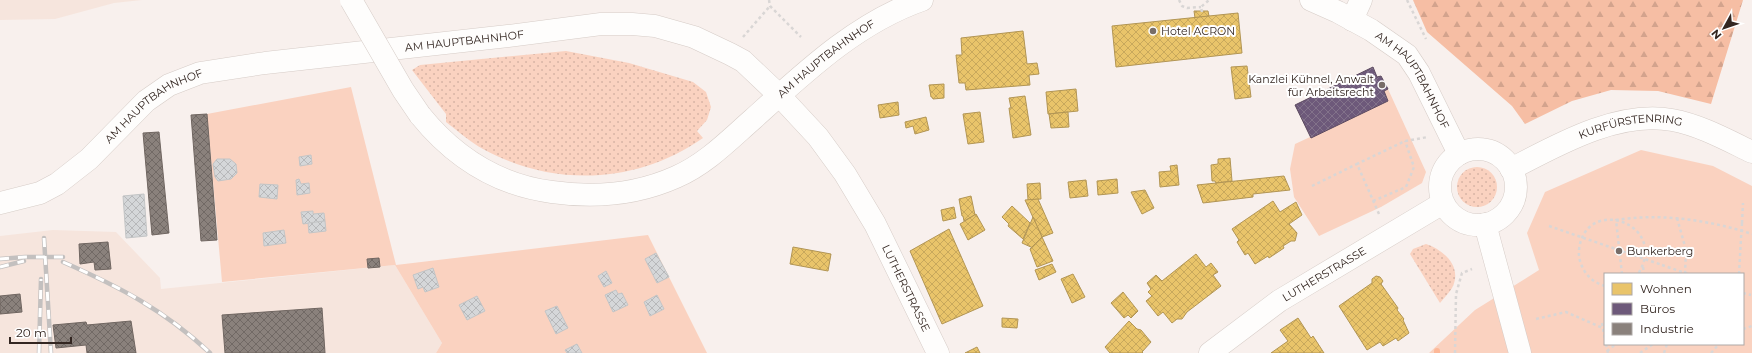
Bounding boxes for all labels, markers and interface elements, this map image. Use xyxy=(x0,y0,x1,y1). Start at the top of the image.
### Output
north arrow xyxy=(1704,8,1744,48)
street label: AM HAUPTBAHNHOF xyxy=(774,16,877,101)
place label: Hotel ACRON xyxy=(1161,24,1235,38)
marker: Hotel ACRON xyxy=(1148,26,1158,36)
street label: AM HAUPTBAHNHOF xyxy=(404,27,525,54)
text: N xyxy=(1708,27,1725,42)
street label: AM HAUPTBAHNHOF xyxy=(1373,28,1452,131)
street label: AM HAUPTBAHNHOF xyxy=(102,66,205,146)
place label: Kanzlei Kühnel, Anwalt für Arbeitsrecht xyxy=(1248,72,1375,99)
marker: Kanzlei Kühnel, Anwalt für Arbeitsrecht xyxy=(1377,80,1387,90)
street label: KURFÜRSTENRING xyxy=(1577,111,1684,142)
street label: LUTHERSTRASSE xyxy=(879,242,933,334)
street label: LUTHERSTRASSE xyxy=(1280,244,1369,304)
place label: Bunkerberg xyxy=(1627,244,1693,258)
marker: Bunkerberg xyxy=(1614,246,1624,256)
legend xyxy=(1604,273,1744,345)
text: Wohnen xyxy=(1640,281,1692,296)
text: Büros xyxy=(1640,301,1675,316)
scale bar xyxy=(10,319,71,345)
text: Industrie xyxy=(1640,321,1694,336)
text: 20 m xyxy=(16,325,47,340)

